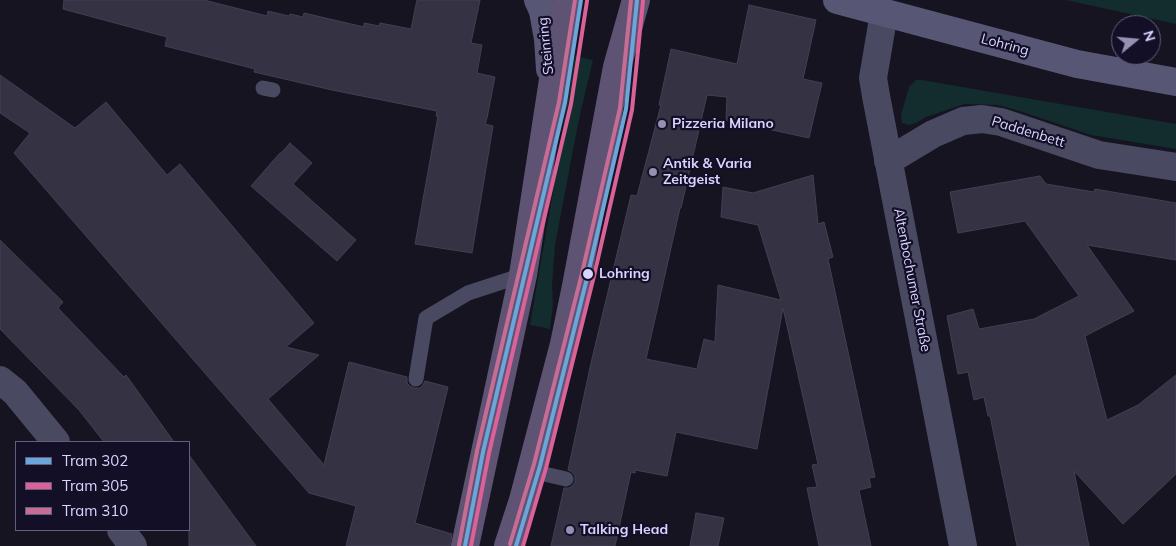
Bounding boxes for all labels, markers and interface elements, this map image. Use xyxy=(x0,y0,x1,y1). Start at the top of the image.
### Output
north arrow xyxy=(1111,15,1161,65)
street label: Steinring xyxy=(535,16,557,76)
text: N xyxy=(1139,28,1160,44)
street label: Lohring xyxy=(979,31,1031,59)
street label: Paddenbett xyxy=(989,113,1067,151)
place label: Pizzeria Milano xyxy=(672,116,774,132)
marker: Pizzeria Milano xyxy=(656,118,668,130)
place label: Antik & Varia Zeitgeist xyxy=(663,156,752,188)
marker: Antik & Varia Zeitgeist xyxy=(647,166,659,178)
street label: Altenbochumer Straße xyxy=(890,207,934,353)
place label: Lohring xyxy=(599,266,650,282)
marker: Lohring xyxy=(581,267,595,281)
legend xyxy=(15,441,190,531)
text: Tram 302 xyxy=(62,451,128,470)
text: Tram 305 xyxy=(62,476,128,495)
text: Tram 310 xyxy=(62,501,128,520)
place label: Talking Head xyxy=(580,522,668,538)
marker: Talking Head xyxy=(564,524,576,536)

